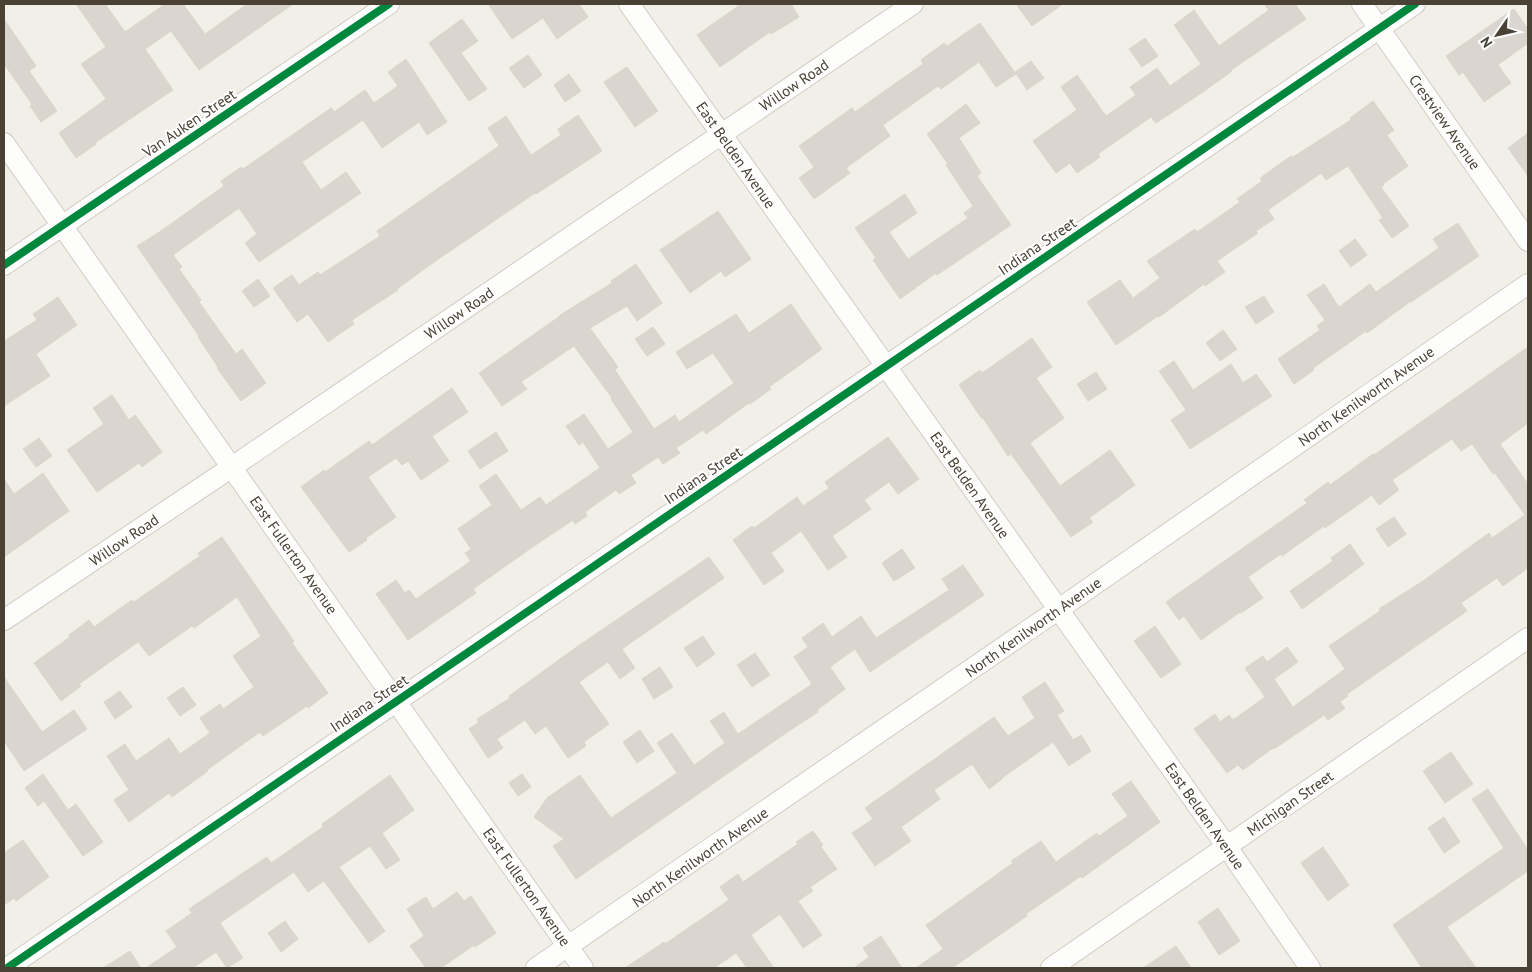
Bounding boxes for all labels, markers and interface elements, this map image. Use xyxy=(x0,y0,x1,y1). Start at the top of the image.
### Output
north arrow xyxy=(1472,10,1522,60)
text: N xyxy=(1476,33,1496,51)
street label: Willow Road xyxy=(756,55,832,115)
street label: Crestview Avenue xyxy=(1405,71,1485,173)
street label: Van Auken Street xyxy=(138,85,239,162)
street label: East Belden Avenue xyxy=(692,98,780,212)
street label: Indiana Street xyxy=(994,213,1080,279)
street label: Willow Road xyxy=(421,283,497,343)
street label: North Kenilworth Avenue xyxy=(1294,342,1438,450)
street label: East Belden Avenue xyxy=(926,428,1014,542)
street label: Indiana Street xyxy=(660,442,746,508)
street label: East Fullerton Avenue xyxy=(246,492,342,618)
street label: Willow Road xyxy=(86,510,162,570)
street label: North Kenilworth Avenue xyxy=(961,573,1105,681)
street label: Indiana Street xyxy=(326,670,412,736)
street label: East Belden Avenue xyxy=(1161,759,1249,873)
street label: Michigan Street xyxy=(1243,766,1337,840)
street label: North Kenilworth Avenue xyxy=(628,803,772,911)
street label: East Fullerton Avenue xyxy=(479,824,575,950)

